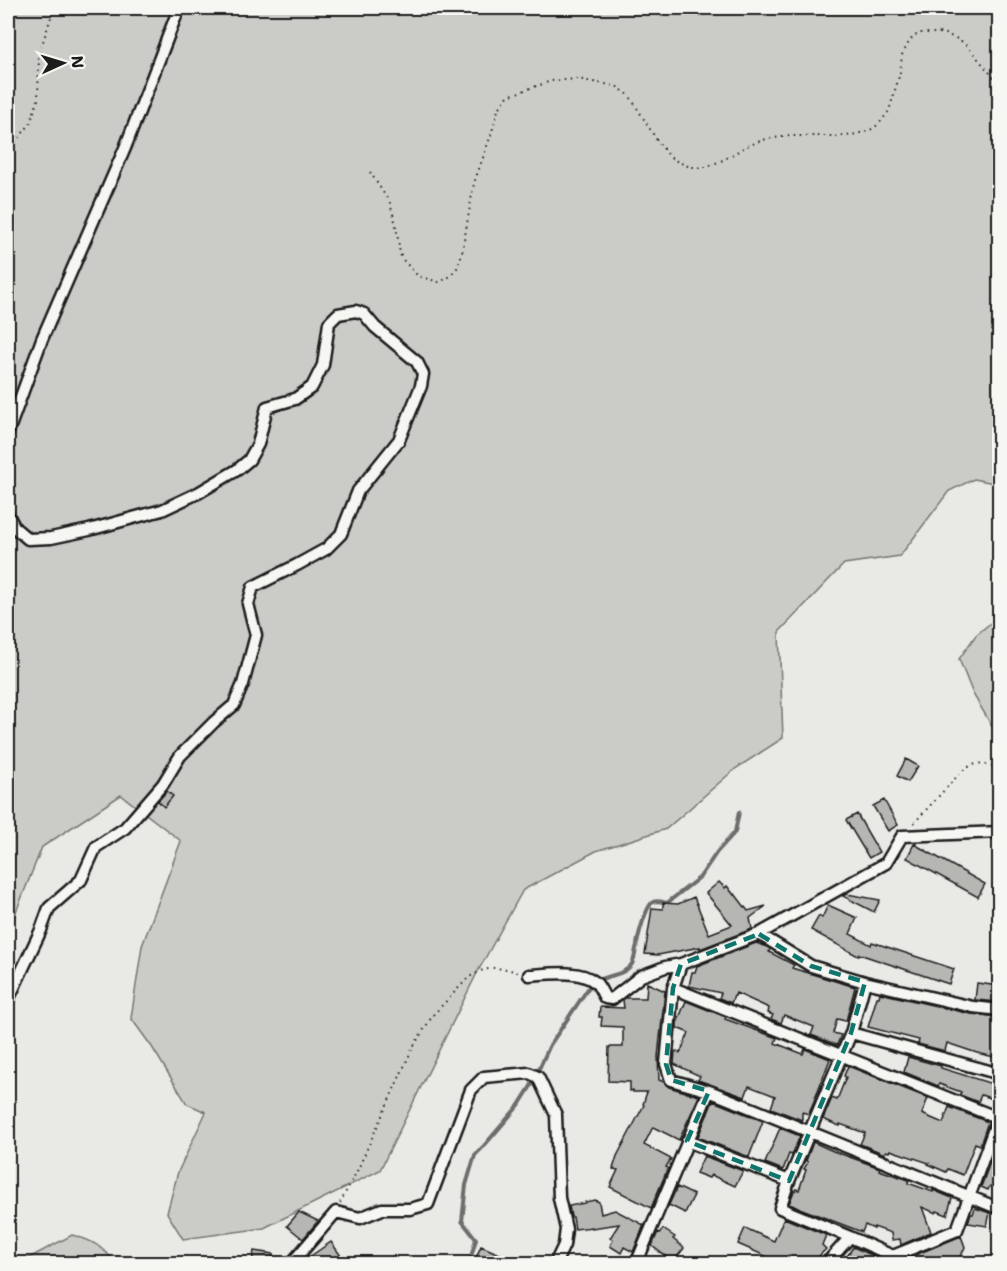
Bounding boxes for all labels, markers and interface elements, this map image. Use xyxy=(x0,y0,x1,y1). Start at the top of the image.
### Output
north arrow xyxy=(33,33,93,93)
text: N xyxy=(67,55,88,69)

